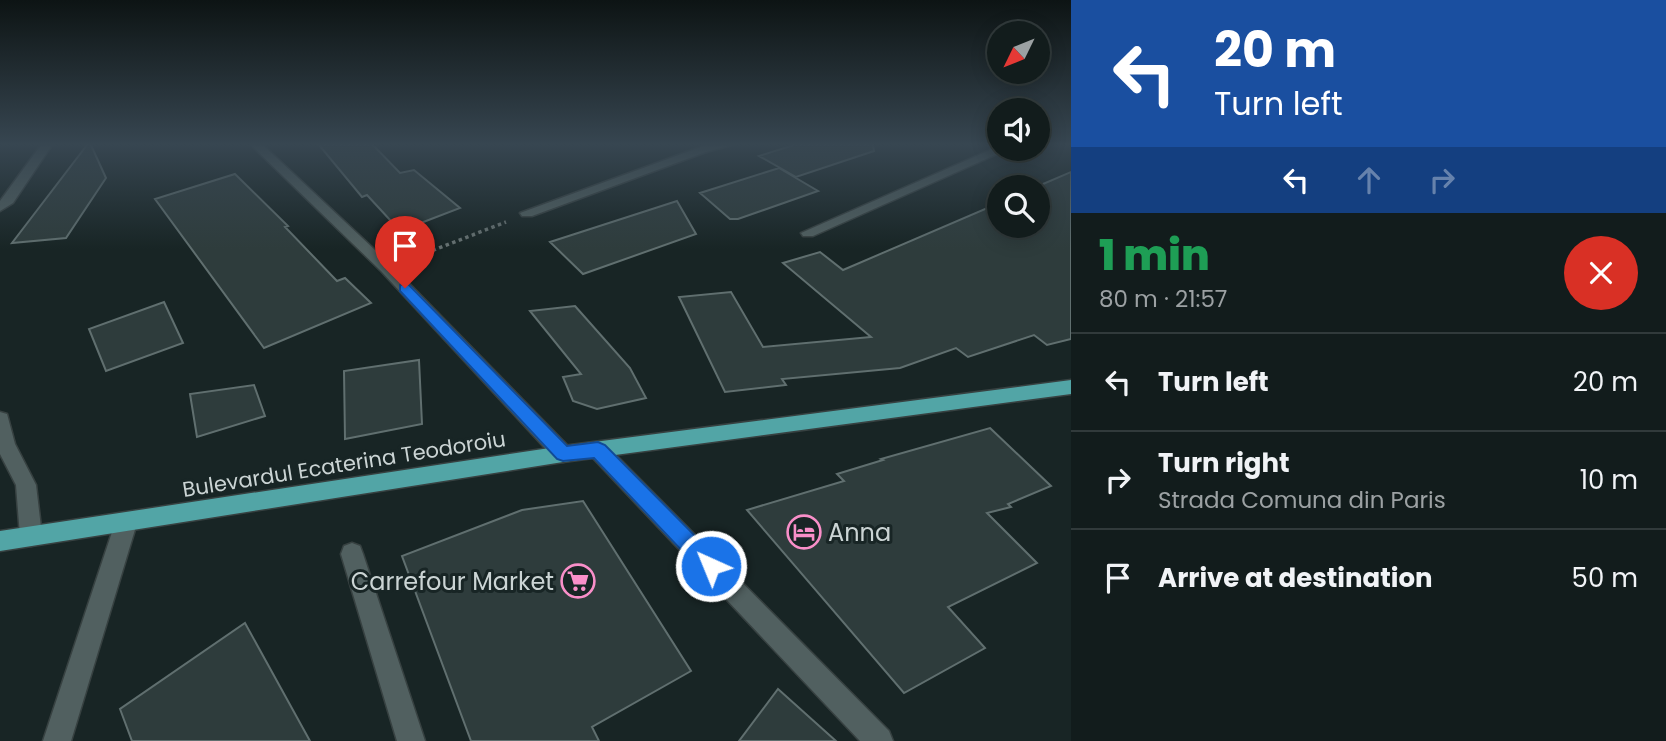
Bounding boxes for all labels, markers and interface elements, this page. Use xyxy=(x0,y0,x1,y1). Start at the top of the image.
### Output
text: 20 m xyxy=(1214,16,1336,84)
north arrow xyxy=(987,21,1050,84)
map controls xyxy=(987,21,1050,238)
icon: left xyxy=(1099,28,1190,119)
text: Turn left xyxy=(1214,81,1343,126)
button: sound xyxy=(987,98,1050,161)
icon: left xyxy=(1277,161,1315,199)
icon: ahead xyxy=(1350,161,1388,199)
icon: right xyxy=(1423,161,1461,199)
button: search xyxy=(987,175,1050,238)
pin xyxy=(375,216,435,288)
text: 1 min xyxy=(1099,226,1210,285)
icon: arrive xyxy=(386,227,424,265)
button: close xyxy=(1564,236,1638,310)
text: 80 m · 21:57 xyxy=(1099,283,1227,315)
icon: left xyxy=(1099,363,1137,401)
text: Turn left xyxy=(1158,364,1269,400)
text: 20 m xyxy=(1573,364,1638,400)
street label: Bulevardul Ecaterina Teodoroiu xyxy=(180,424,508,504)
text: Turn right xyxy=(1158,445,1290,481)
icon: right xyxy=(1099,461,1137,499)
text: 10 m xyxy=(1580,462,1638,498)
text: Strada Comuna din Paris xyxy=(1158,484,1446,516)
hotel icon: Anna xyxy=(785,513,823,551)
place label: Anna xyxy=(828,516,891,549)
position arrow xyxy=(674,529,748,603)
icon: arrive xyxy=(1099,559,1137,597)
text: Arrive at destination xyxy=(1158,560,1433,596)
text: 50 m xyxy=(1572,560,1638,596)
supermarket icon: Carrefour Market xyxy=(559,562,597,600)
place label: Carrefour Market xyxy=(351,565,554,598)

